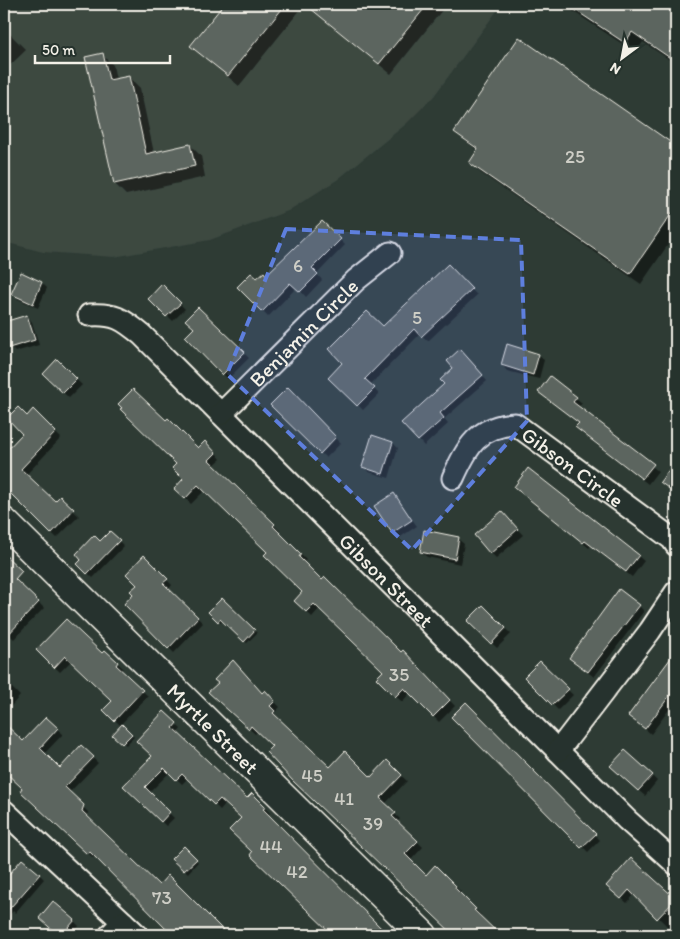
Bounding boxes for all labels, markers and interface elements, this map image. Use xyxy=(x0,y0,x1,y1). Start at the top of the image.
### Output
scale bar xyxy=(35,32,170,64)
north arrow xyxy=(598,32,648,82)
text: 50 m xyxy=(42,41,75,59)
text: N xyxy=(607,59,624,78)
house number: 25 xyxy=(565,145,585,168)
house number: 6 xyxy=(293,254,303,277)
street label: Benjamin Circle xyxy=(244,273,363,392)
house number: 5 xyxy=(412,306,422,329)
street label: Gibson Circle xyxy=(517,421,629,512)
street label: Gibson Street xyxy=(334,527,439,632)
house number: 35 xyxy=(389,663,409,686)
street label: Myrtle Street xyxy=(162,678,265,779)
house number: 45 xyxy=(301,764,323,787)
house number: 41 xyxy=(334,787,354,810)
house number: 39 xyxy=(363,812,383,835)
house number: 44 xyxy=(260,835,282,858)
house number: 42 xyxy=(286,860,308,883)
house number: 73 xyxy=(152,886,172,909)

